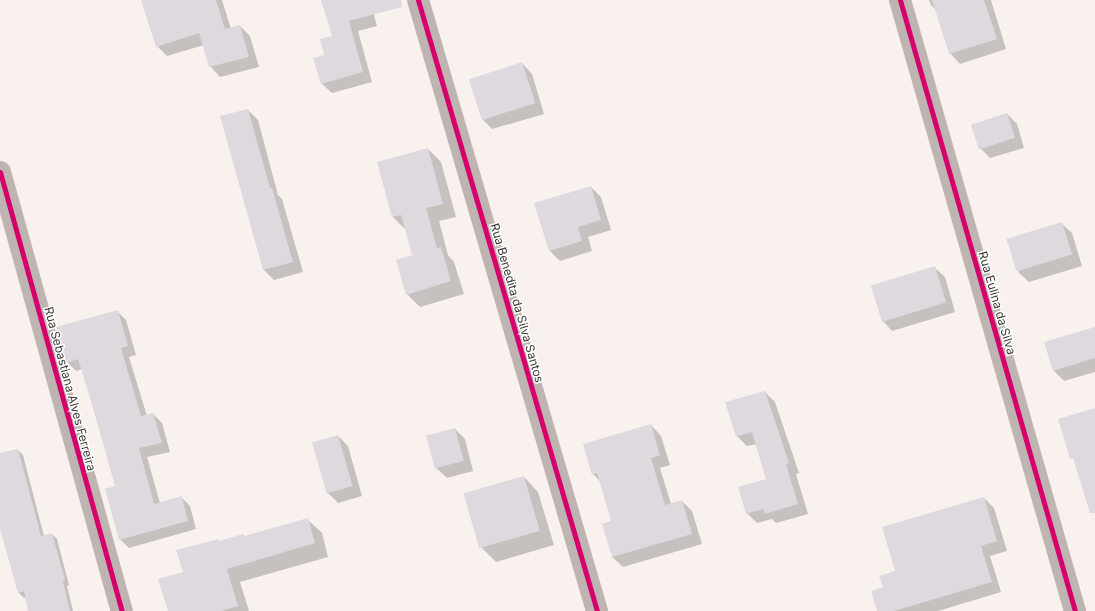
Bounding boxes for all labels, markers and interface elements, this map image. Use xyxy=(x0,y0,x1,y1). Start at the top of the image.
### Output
street label: Rua Benedita da Silva Santos xyxy=(487,222,547,384)
street label: Rua Eulina da Silva xyxy=(975,250,1019,356)
street label: Rua Sebastiana Alves Ferreira xyxy=(41,305,99,473)

